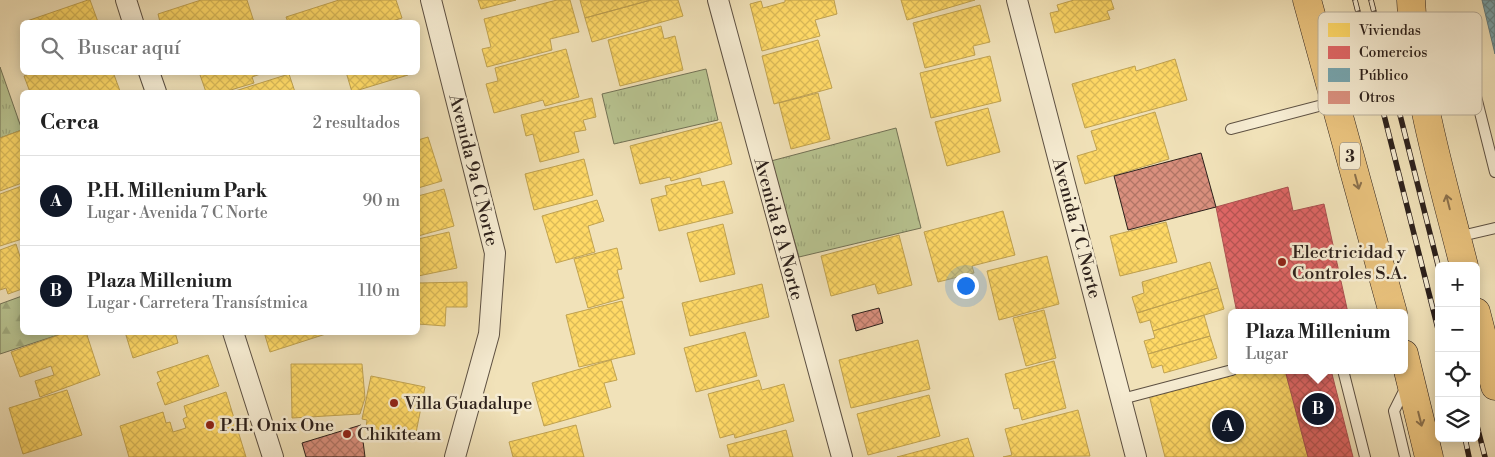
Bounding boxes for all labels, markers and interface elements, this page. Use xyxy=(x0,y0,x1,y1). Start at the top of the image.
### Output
legend xyxy=(1318,12,1482,115)
search box xyxy=(20,20,420,75)
text: Viviendas xyxy=(1358,22,1421,40)
icon: search xyxy=(38,34,66,62)
text: Buscar aquí xyxy=(78,36,180,60)
text: Comercios xyxy=(1359,44,1427,62)
text: Público xyxy=(1359,67,1408,85)
text: Otros xyxy=(1359,89,1395,107)
street label: Avenida 9a C Norte xyxy=(443,91,504,248)
text: Cerca xyxy=(40,110,99,136)
text: 2 resultados xyxy=(313,113,400,133)
road number: 3 xyxy=(1340,142,1360,170)
street label: Avenida 8 A Norte xyxy=(748,154,809,303)
street label: Avenida 7 C Norte xyxy=(1046,154,1106,301)
one-way arrow xyxy=(1353,173,1362,189)
text: P.H. Millenium Park xyxy=(87,179,267,203)
text: A xyxy=(50,191,62,211)
text: 90 m xyxy=(362,191,400,211)
one-way arrow xyxy=(1443,194,1452,210)
text: Lugar · Avenida 7 C Norte xyxy=(87,203,268,223)
place label: Electricidad y Controles S.A. xyxy=(1292,241,1407,285)
marker: Electricidad y Controles S.A. xyxy=(1276,256,1288,268)
map controls xyxy=(1435,262,1480,442)
button: + xyxy=(1435,262,1480,307)
text: Plaza Millenium xyxy=(87,269,232,293)
your location xyxy=(953,273,979,299)
text: B xyxy=(50,281,62,301)
text: 110 m xyxy=(358,281,400,301)
text: Lugar · Carretera Transístmica xyxy=(87,293,308,313)
button: − xyxy=(1435,307,1480,352)
popup xyxy=(1228,309,1408,374)
text: Plaza Millenium xyxy=(1245,320,1391,344)
text: Lugar xyxy=(1245,344,1288,364)
button: locate xyxy=(1435,352,1480,397)
pin: B xyxy=(1302,390,1334,428)
place label: Villa Guadalupe xyxy=(403,392,532,415)
marker: Villa Guadalupe xyxy=(388,397,400,409)
button: layers xyxy=(1435,397,1480,442)
pin: A xyxy=(1212,407,1244,445)
one-way arrow xyxy=(1416,410,1425,426)
place label: P.H. Onix One xyxy=(220,414,334,437)
marker: P.H. Onix One xyxy=(204,419,216,431)
place label: Chikiteam xyxy=(357,423,442,446)
marker: Chikiteam xyxy=(341,428,353,440)

